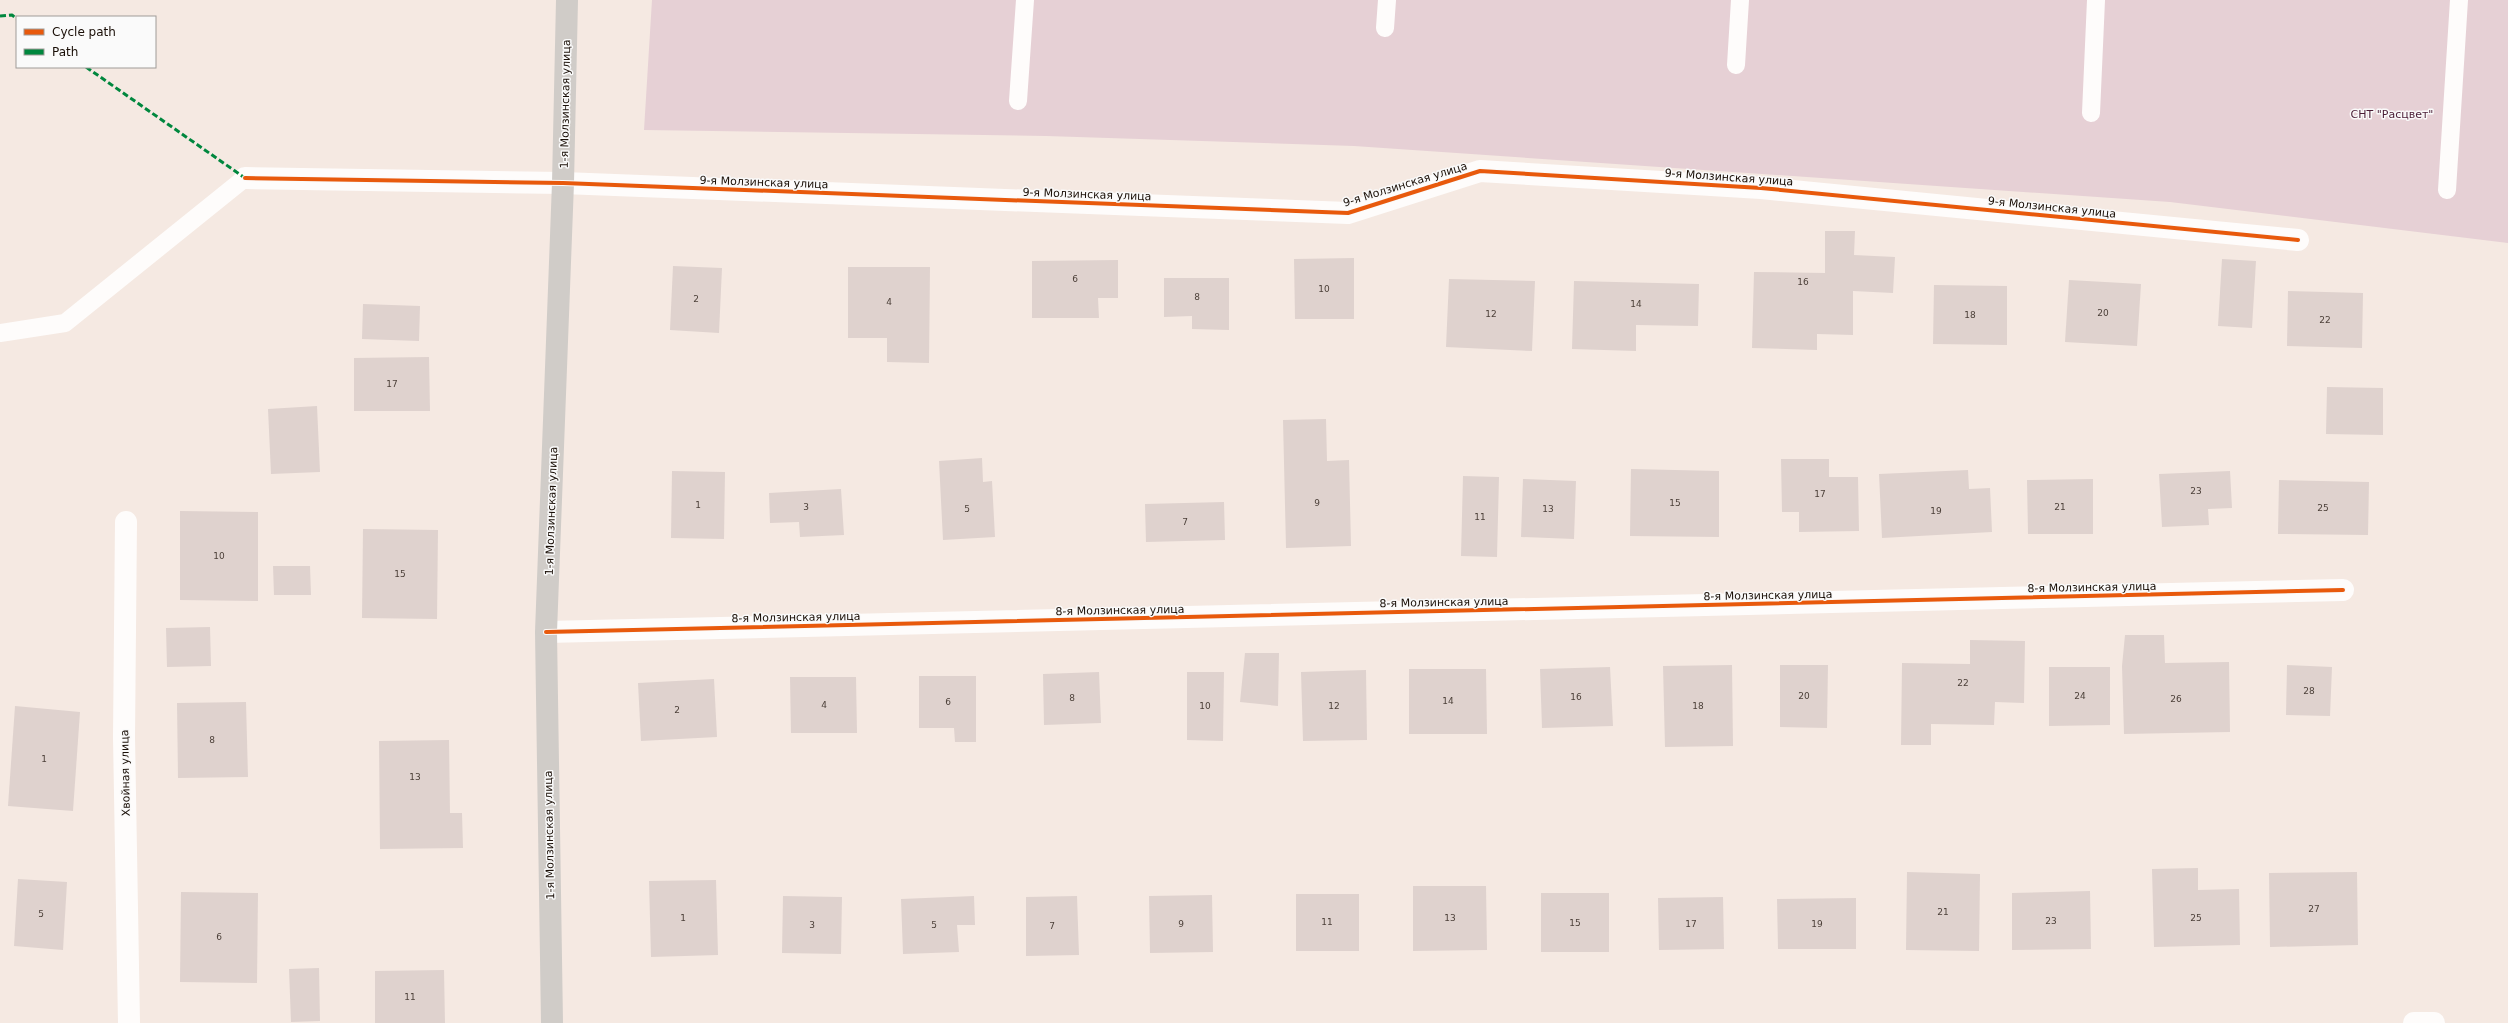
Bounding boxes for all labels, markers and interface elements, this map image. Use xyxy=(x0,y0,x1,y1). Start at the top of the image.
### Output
legend xyxy=(16,16,156,68)
text: Cycle path xyxy=(52,25,116,39)
street label: 1-я Молзинская улица xyxy=(558,39,573,169)
text: Path xyxy=(52,45,78,59)
park label: СНТ "Расцвет" xyxy=(2351,108,2433,121)
street label: 9-я Молзинская улица xyxy=(1342,159,1469,210)
street label: 9-я Молзинская улица xyxy=(1664,167,1794,188)
street label: 9-я Молзинская улица xyxy=(699,174,829,191)
street label: 9-я Молзинская улица xyxy=(1022,186,1152,203)
street label: 9-я Молзинская улица xyxy=(1987,194,2117,221)
house number: 6 xyxy=(1072,274,1078,284)
house number: 16 xyxy=(1797,277,1809,287)
house number: 10 xyxy=(1318,284,1330,294)
house number: 8 xyxy=(1194,292,1200,302)
house number: 2 xyxy=(693,294,699,304)
house number: 4 xyxy=(886,297,892,307)
house number: 14 xyxy=(1630,299,1642,309)
house number: 20 xyxy=(2097,308,2109,318)
house number: 12 xyxy=(1485,309,1497,319)
house number: 18 xyxy=(1964,310,1976,320)
house number: 22 xyxy=(2319,315,2331,325)
house number: 17 xyxy=(386,379,398,389)
street label: 1-я Молзинская улица xyxy=(543,446,560,576)
house number: 23 xyxy=(2190,486,2202,496)
house number: 17 xyxy=(1814,489,1826,499)
house number: 9 xyxy=(1314,498,1320,508)
house number: 15 xyxy=(1669,498,1681,508)
house number: 1 xyxy=(695,500,701,510)
house number: 3 xyxy=(803,502,809,512)
house number: 21 xyxy=(2054,502,2066,512)
house number: 25 xyxy=(2317,503,2329,513)
house number: 5 xyxy=(964,504,970,514)
house number: 13 xyxy=(1542,504,1554,514)
house number: 19 xyxy=(1930,506,1942,516)
house number: 11 xyxy=(1474,512,1486,522)
house number: 7 xyxy=(1182,517,1188,527)
house number: 10 xyxy=(213,551,225,561)
house number: 15 xyxy=(394,569,406,579)
street label: 8-я Молзинская улица xyxy=(2027,580,2157,595)
street label: 8-я Молзинская улица xyxy=(1703,588,1833,603)
street label: 8-я Молзинская улица xyxy=(1379,595,1509,610)
street label: 8-я Молзинская улица xyxy=(1055,603,1185,618)
street label: 8-я Молзинская улица xyxy=(731,610,861,625)
house number: 22 xyxy=(1957,678,1969,688)
house number: 28 xyxy=(2303,686,2315,696)
house number: 20 xyxy=(1798,691,1810,701)
house number: 24 xyxy=(2074,691,2086,701)
house number: 16 xyxy=(1570,692,1582,702)
house number: 8 xyxy=(1069,693,1075,703)
house number: 26 xyxy=(2170,694,2182,704)
house number: 14 xyxy=(1442,696,1454,706)
house number: 6 xyxy=(945,697,951,707)
house number: 4 xyxy=(821,700,827,710)
house number: 10 xyxy=(1199,701,1211,711)
house number: 12 xyxy=(1328,701,1340,711)
house number: 18 xyxy=(1692,701,1704,711)
house number: 2 xyxy=(674,705,680,715)
street label: Хвойная улица xyxy=(118,729,133,817)
house number: 8 xyxy=(209,735,215,745)
house number: 1 xyxy=(41,754,47,764)
street label: 1-я Молзинская улица xyxy=(542,770,557,900)
house number: 13 xyxy=(409,772,421,782)
house number: 27 xyxy=(2308,904,2320,914)
house number: 21 xyxy=(1937,907,1949,917)
house number: 5 xyxy=(38,909,44,919)
house number: 1 xyxy=(680,913,686,923)
house number: 13 xyxy=(1444,913,1456,923)
house number: 25 xyxy=(2190,913,2202,923)
house number: 23 xyxy=(2045,916,2057,926)
house number: 11 xyxy=(1321,917,1333,927)
house number: 15 xyxy=(1569,918,1581,928)
house number: 9 xyxy=(1178,919,1184,929)
house number: 17 xyxy=(1685,919,1697,929)
house number: 19 xyxy=(1811,919,1823,929)
house number: 3 xyxy=(809,920,815,930)
house number: 5 xyxy=(931,920,937,930)
house number: 7 xyxy=(1049,921,1055,931)
house number: 6 xyxy=(216,932,222,942)
house number: 11 xyxy=(404,992,416,1002)

